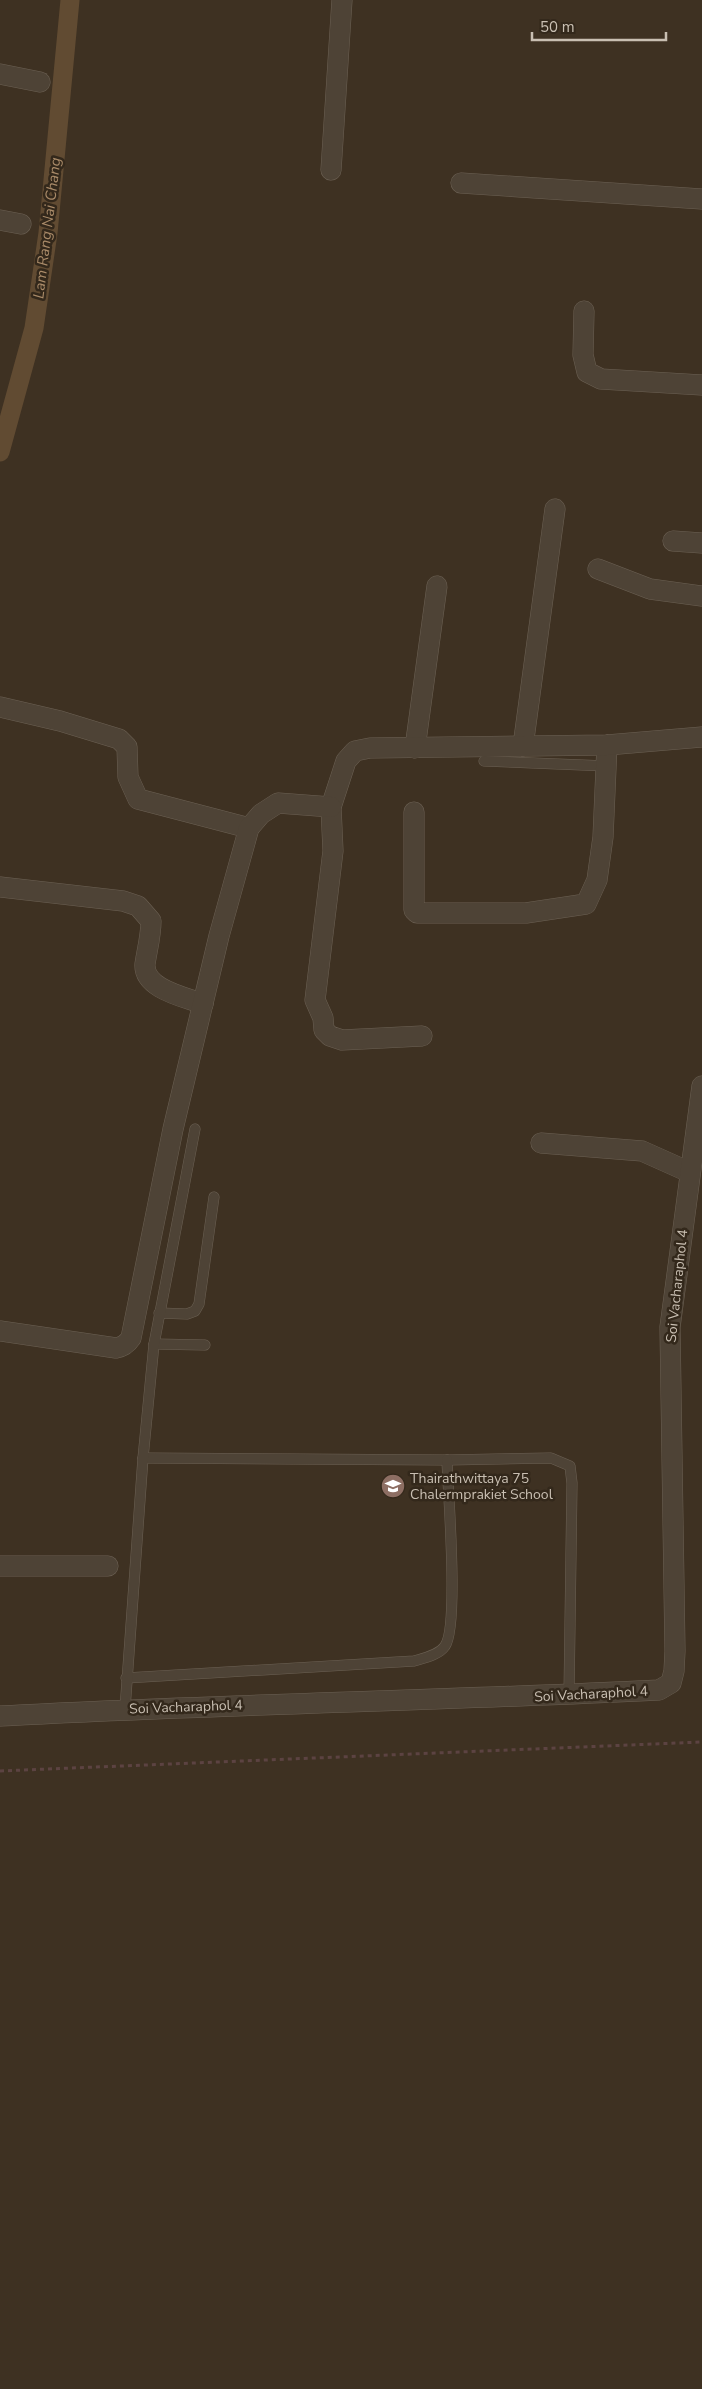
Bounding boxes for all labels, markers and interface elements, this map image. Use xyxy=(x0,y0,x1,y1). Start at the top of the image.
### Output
scale bar xyxy=(532,10,666,42)
text: 50 m xyxy=(540,17,575,37)
water label: Lam Rang Nai Chang xyxy=(28,156,66,300)
street label: Soi Vacharaphol 4 xyxy=(662,1228,692,1344)
place label: Thairathwittaya 75 Chalermprakiet School xyxy=(410,1469,554,1504)
school or university icon: Thairathwittaya 75 Chalermprakiet School xyxy=(380,1473,406,1499)
street label: Soi Vacharaphol 4 xyxy=(534,1682,648,1706)
street label: Soi Vacharaphol 4 xyxy=(129,1696,243,1718)

